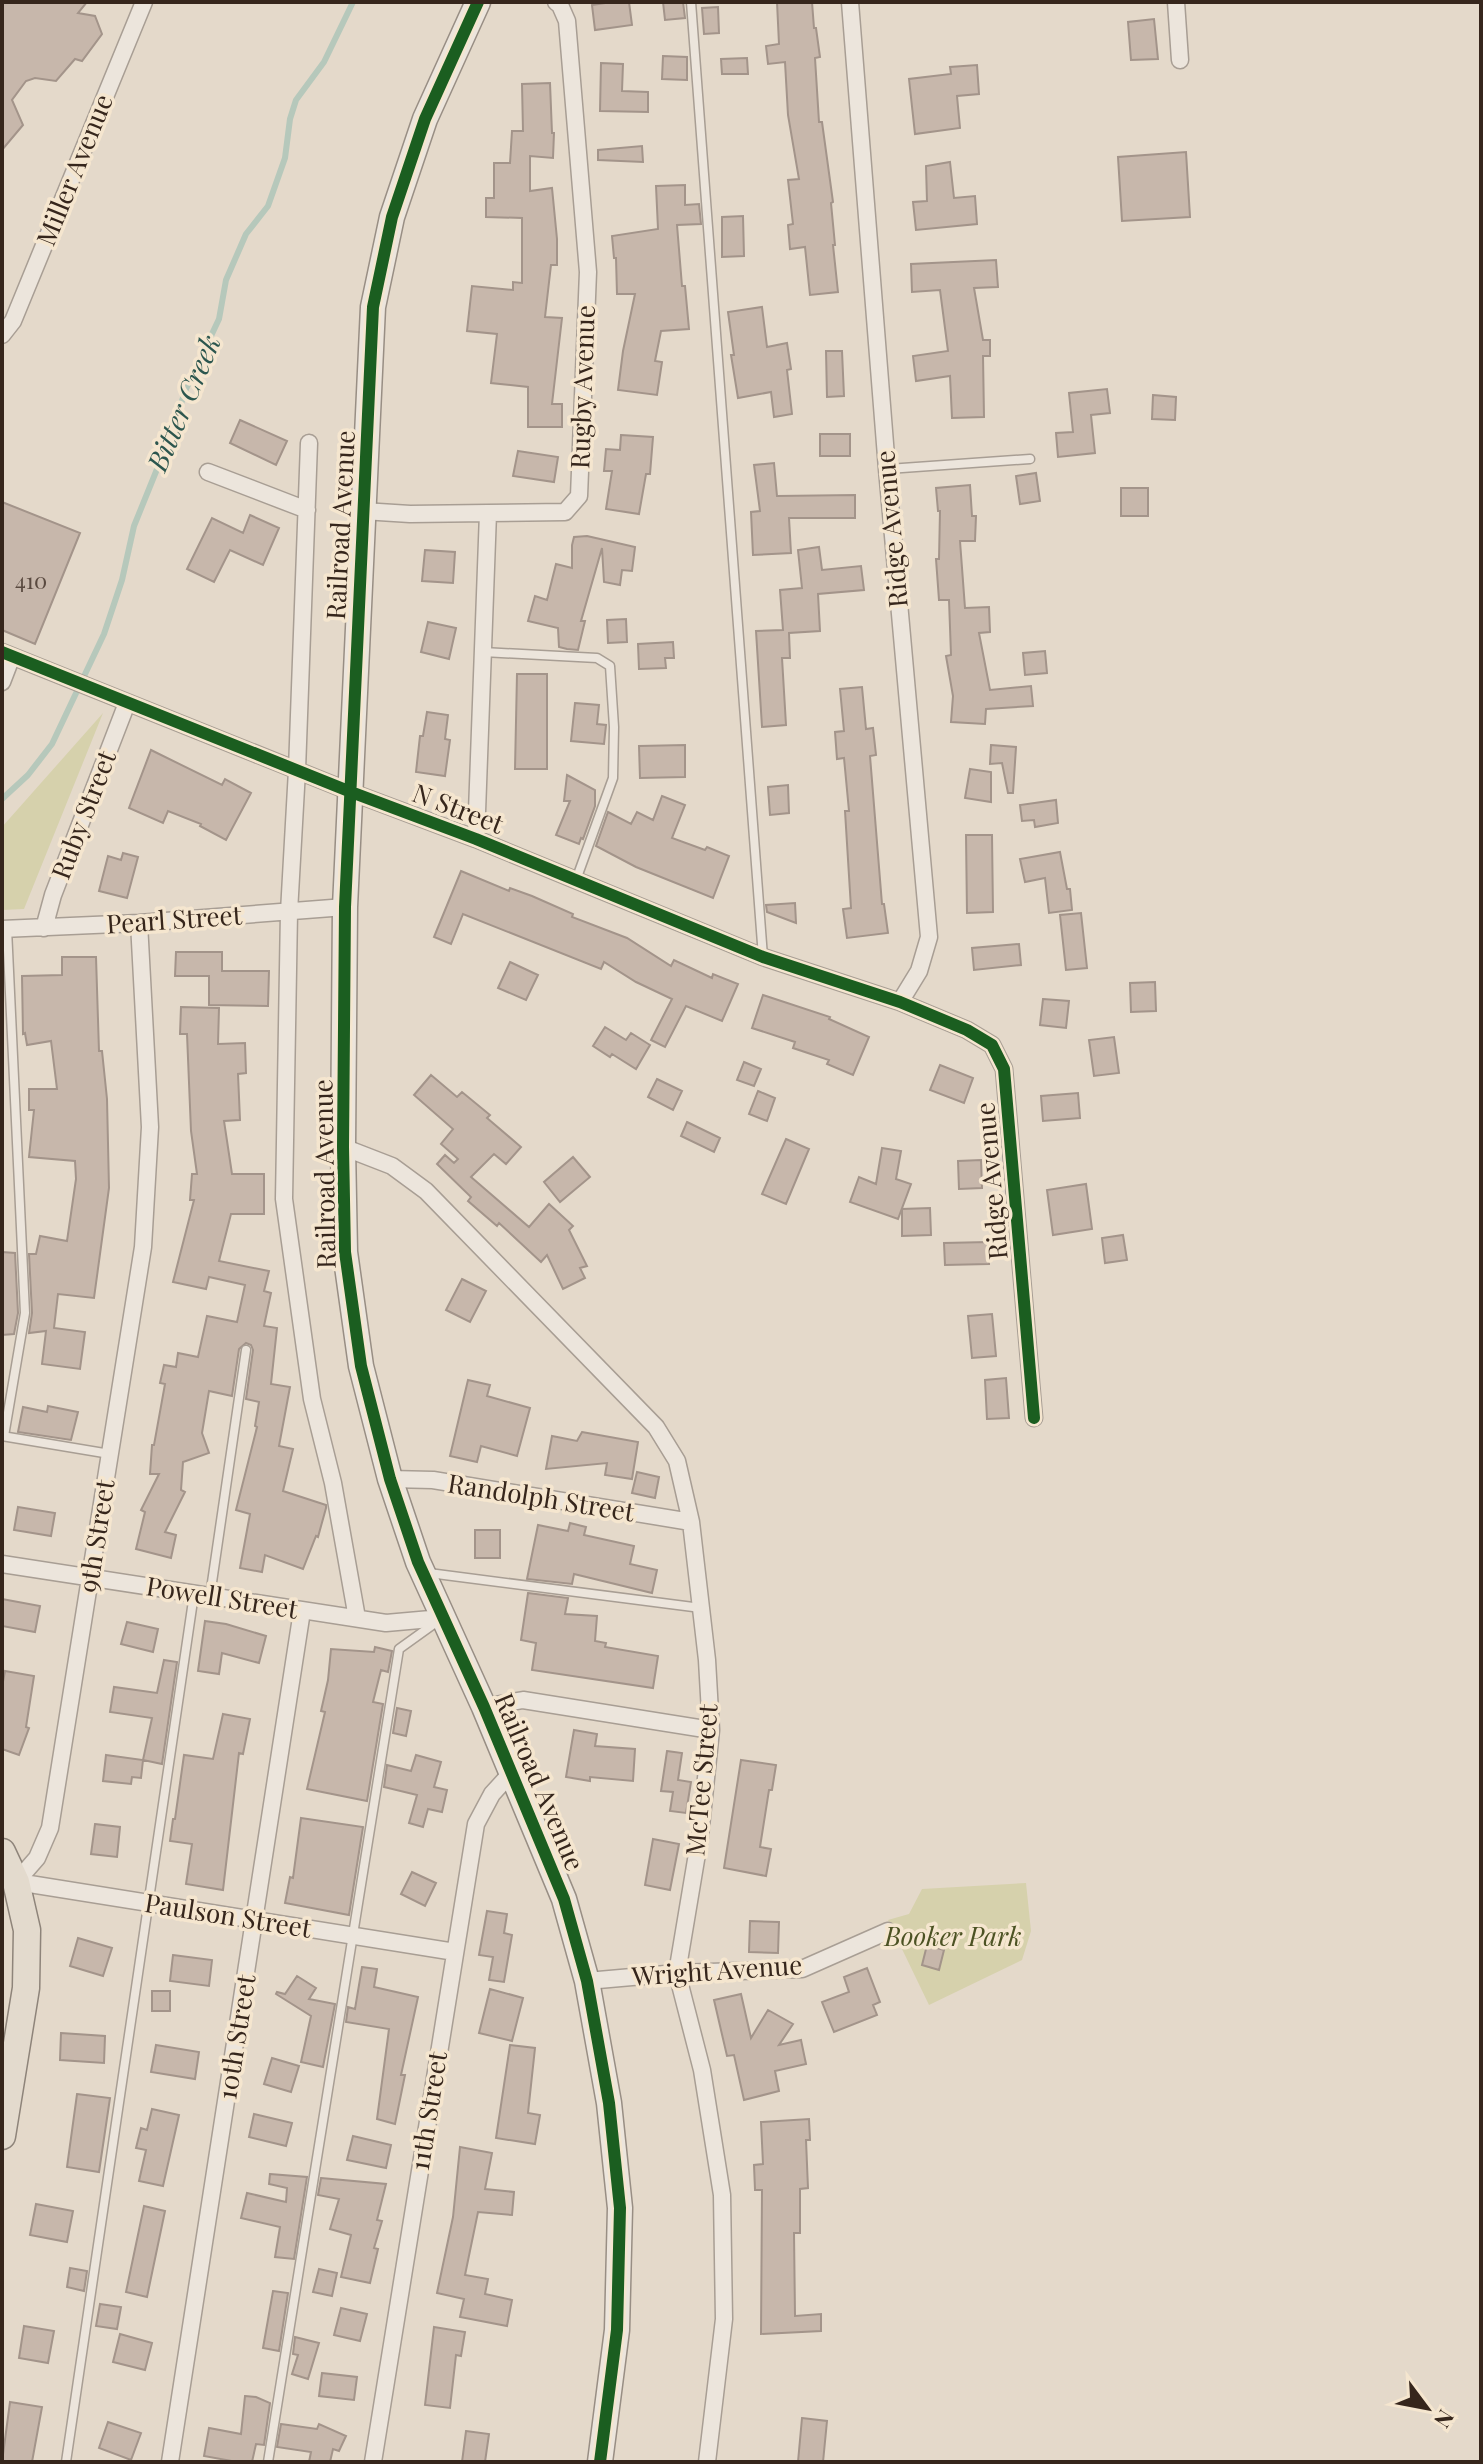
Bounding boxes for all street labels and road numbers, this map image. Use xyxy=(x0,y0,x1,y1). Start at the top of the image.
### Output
street label: Miller Avenue xyxy=(27,88,120,250)
street label: Rugby Avenue xyxy=(561,304,602,469)
street label: Railroad Avenue xyxy=(317,429,362,621)
street label: Ridge Avenue xyxy=(866,449,915,609)
street label: Ruby Street xyxy=(42,744,123,884)
street label: N Street xyxy=(408,774,510,841)
street label: Pearl Street xyxy=(105,896,244,941)
street label: Railroad Avenue xyxy=(304,1079,343,1269)
street label: Ridge Avenue xyxy=(966,1101,1015,1261)
street label: Randolph Street xyxy=(445,1464,638,1529)
street label: 9th Street xyxy=(69,1476,122,1595)
street label: Powell Street xyxy=(144,1567,301,1626)
street label: Railroad Avenue xyxy=(487,1687,594,1876)
street label: McTee Street xyxy=(676,1702,725,1857)
street label: Paulson Street xyxy=(142,1884,315,1945)
street label: Wright Avenue xyxy=(630,1946,803,1993)
street label: 10th Street xyxy=(208,1971,263,2102)
street label: 11th Street xyxy=(401,2048,454,2173)

